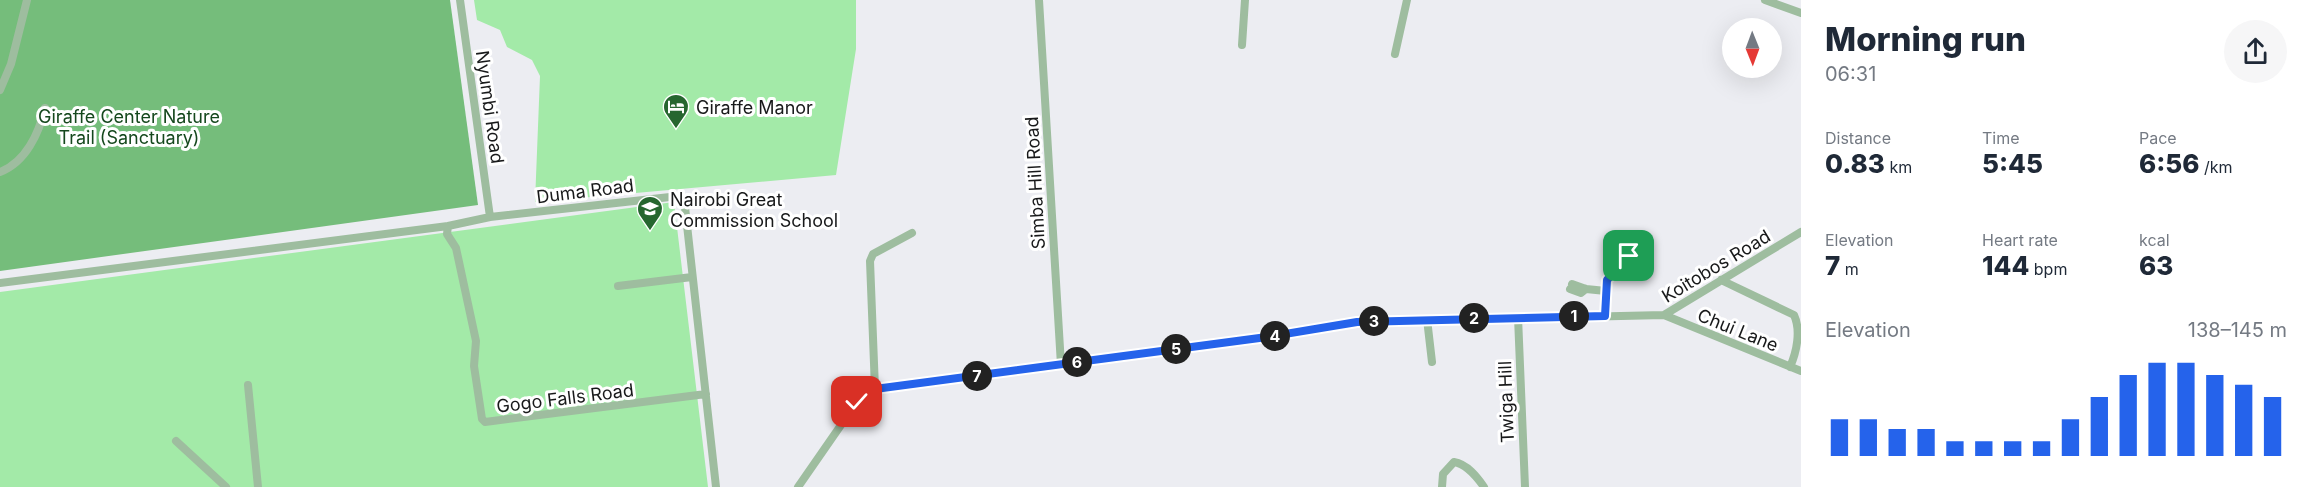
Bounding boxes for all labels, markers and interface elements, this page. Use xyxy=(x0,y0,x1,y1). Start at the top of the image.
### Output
north arrow xyxy=(1722,18,1782,78)
map controls xyxy=(1722,18,1782,78)
text: Morning run xyxy=(1825,19,2026,59)
button: share xyxy=(2224,20,2287,83)
street label: Nyumbi Road xyxy=(472,49,508,165)
text: 06:31 xyxy=(1825,62,1876,86)
hotel icon: Giraffe Manor xyxy=(661,92,691,130)
place label: Giraffe Manor xyxy=(696,97,813,118)
park label: Giraffe Center Nature Trail (Sanctuary) xyxy=(38,106,220,148)
street label: Simba Hill Road xyxy=(1021,116,1049,250)
text: Distance xyxy=(1825,128,1891,148)
text: Time xyxy=(1982,128,2020,148)
text: Pace xyxy=(2139,128,2177,148)
text: 0.83 xyxy=(1825,148,1885,179)
text: 5:45 xyxy=(1982,148,2043,179)
text: 6:56 xyxy=(2139,148,2200,179)
text: km xyxy=(1885,157,1912,177)
text: /km xyxy=(2200,157,2233,177)
street label: Duma Road xyxy=(535,175,635,207)
place label: Nairobi Great Commission School xyxy=(670,189,838,231)
school or university icon: Nairobi Great Commission School xyxy=(635,194,665,232)
street label: Koitobos Road xyxy=(1658,225,1774,307)
pin xyxy=(1603,230,1654,281)
text: Elevation xyxy=(1825,230,1894,250)
text: Heart rate xyxy=(1982,230,2058,250)
text: kcal xyxy=(2139,230,2170,250)
icon: arrive xyxy=(1612,239,1645,272)
text: 7 xyxy=(1825,250,1840,281)
text: 144 xyxy=(1982,250,2029,281)
text: 63 xyxy=(2139,250,2173,281)
text: m xyxy=(1840,259,1859,279)
text: bpm xyxy=(2029,259,2067,279)
pin: 1 xyxy=(1559,301,1589,331)
pin: 2 xyxy=(1459,303,1489,333)
street label: Chui Lane xyxy=(1695,304,1781,356)
pin: 3 xyxy=(1359,306,1389,336)
text: 1 xyxy=(1571,306,1577,326)
text: 2 xyxy=(1469,308,1479,328)
text: 3 xyxy=(1369,311,1379,331)
text: Elevation xyxy=(1825,318,1911,342)
text: 138–145 m xyxy=(2188,318,2287,342)
pin: 4 xyxy=(1260,321,1290,351)
text: 4 xyxy=(1270,326,1280,346)
pin: 5 xyxy=(1161,334,1191,364)
text: 5 xyxy=(1171,339,1181,359)
pin: 6 xyxy=(1062,347,1092,377)
text: 6 xyxy=(1072,352,1082,372)
pin: 7 xyxy=(962,361,992,391)
street label: Twiga Hill xyxy=(1494,361,1518,443)
text: 7 xyxy=(972,366,982,386)
pin xyxy=(831,376,882,427)
street label: Gogo Falls Road xyxy=(495,379,635,417)
icon: check xyxy=(840,385,873,418)

